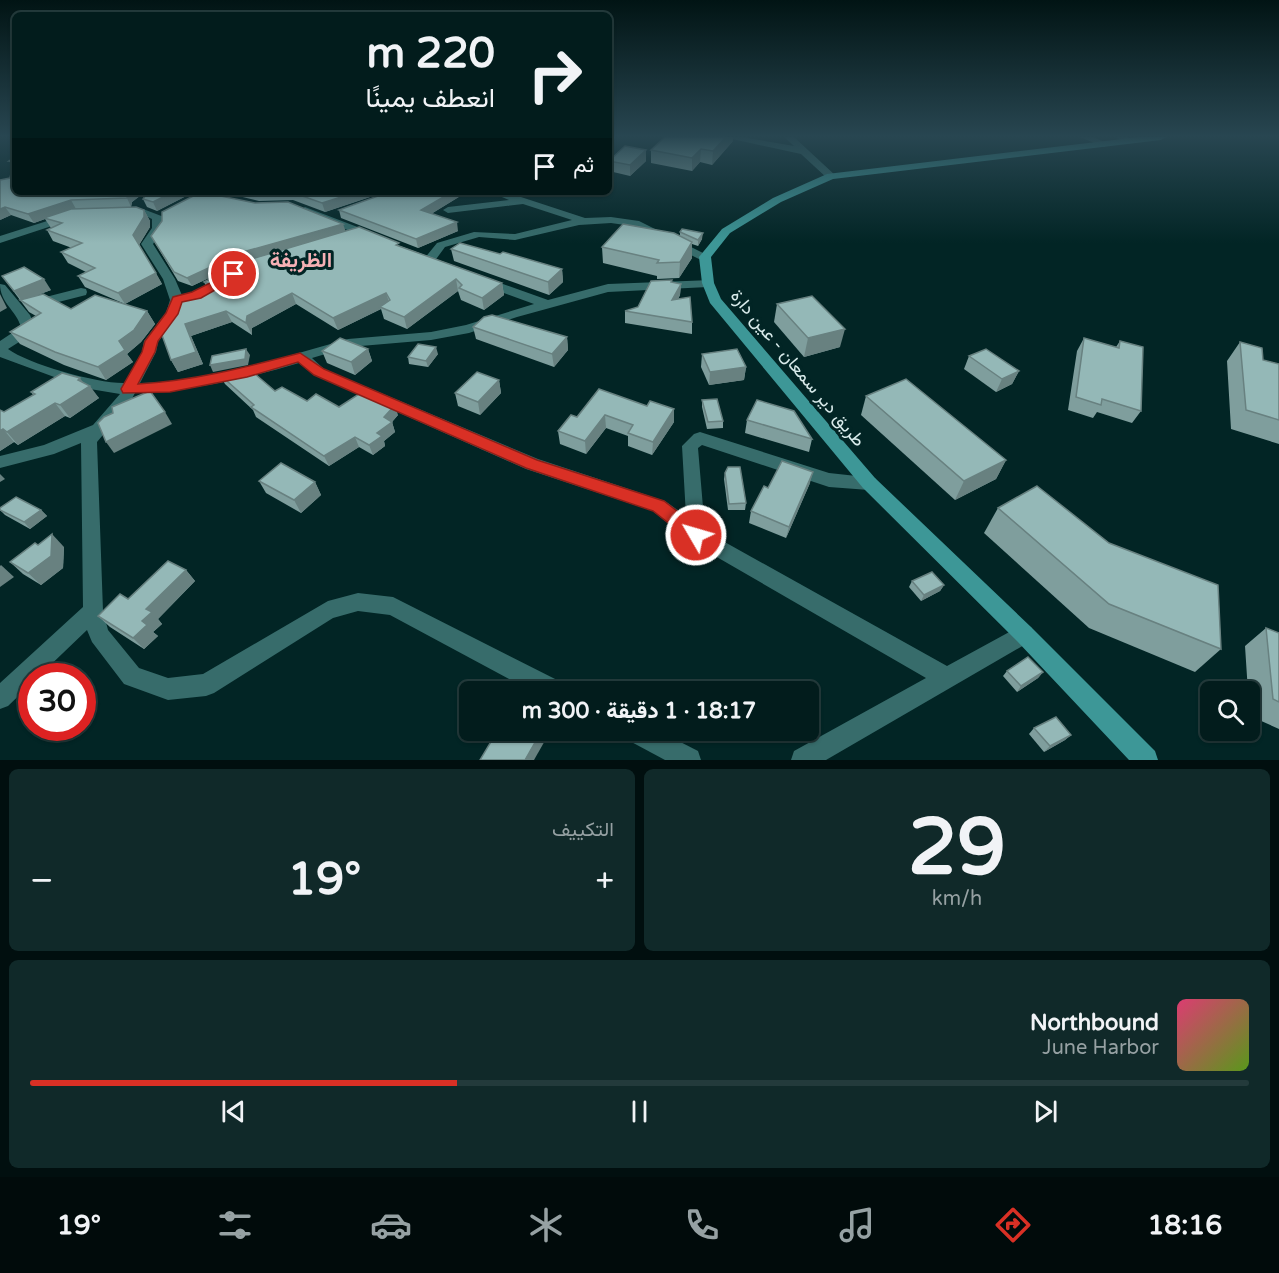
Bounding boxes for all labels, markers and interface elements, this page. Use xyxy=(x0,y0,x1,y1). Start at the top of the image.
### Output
text: 220 m xyxy=(366,28,495,79)
icon: right xyxy=(516,36,594,114)
text: انعطف يمينًا xyxy=(365,82,495,115)
icon: arrive xyxy=(528,150,561,183)
text: ثم xyxy=(573,152,594,178)
pin xyxy=(208,248,259,299)
district label: الظريفة xyxy=(270,248,332,273)
icon: arrive xyxy=(217,257,250,290)
street label: طريق دير سمعان - عين دارة xyxy=(726,285,870,451)
position arrow xyxy=(664,503,728,567)
speed limit sign: 30 xyxy=(18,663,96,741)
map controls xyxy=(1200,681,1260,741)
button: search xyxy=(1200,681,1260,741)
text: 18:17 · 1 دقيقة · 300 m xyxy=(522,698,756,724)
text: 29 xyxy=(908,801,1006,895)
text: التكييف xyxy=(552,818,614,842)
text: 19° xyxy=(288,853,361,907)
text: − xyxy=(30,861,54,900)
text: + xyxy=(595,861,614,900)
text: km/h xyxy=(932,887,982,911)
text: Northbound xyxy=(1030,1010,1159,1036)
text: June Harbor xyxy=(1042,1036,1159,1060)
icon: previous xyxy=(217,1095,250,1128)
icon: pause xyxy=(623,1095,656,1128)
icon: next xyxy=(1029,1095,1062,1128)
icon: filters xyxy=(214,1204,256,1246)
icon: car xyxy=(370,1204,412,1246)
icon: climate xyxy=(525,1204,567,1246)
icon: phone xyxy=(681,1204,723,1246)
icon: music xyxy=(836,1204,878,1246)
icon: directions xyxy=(992,1204,1034,1246)
text: 19° xyxy=(57,1209,101,1242)
text: 18:16 xyxy=(1147,1209,1222,1242)

